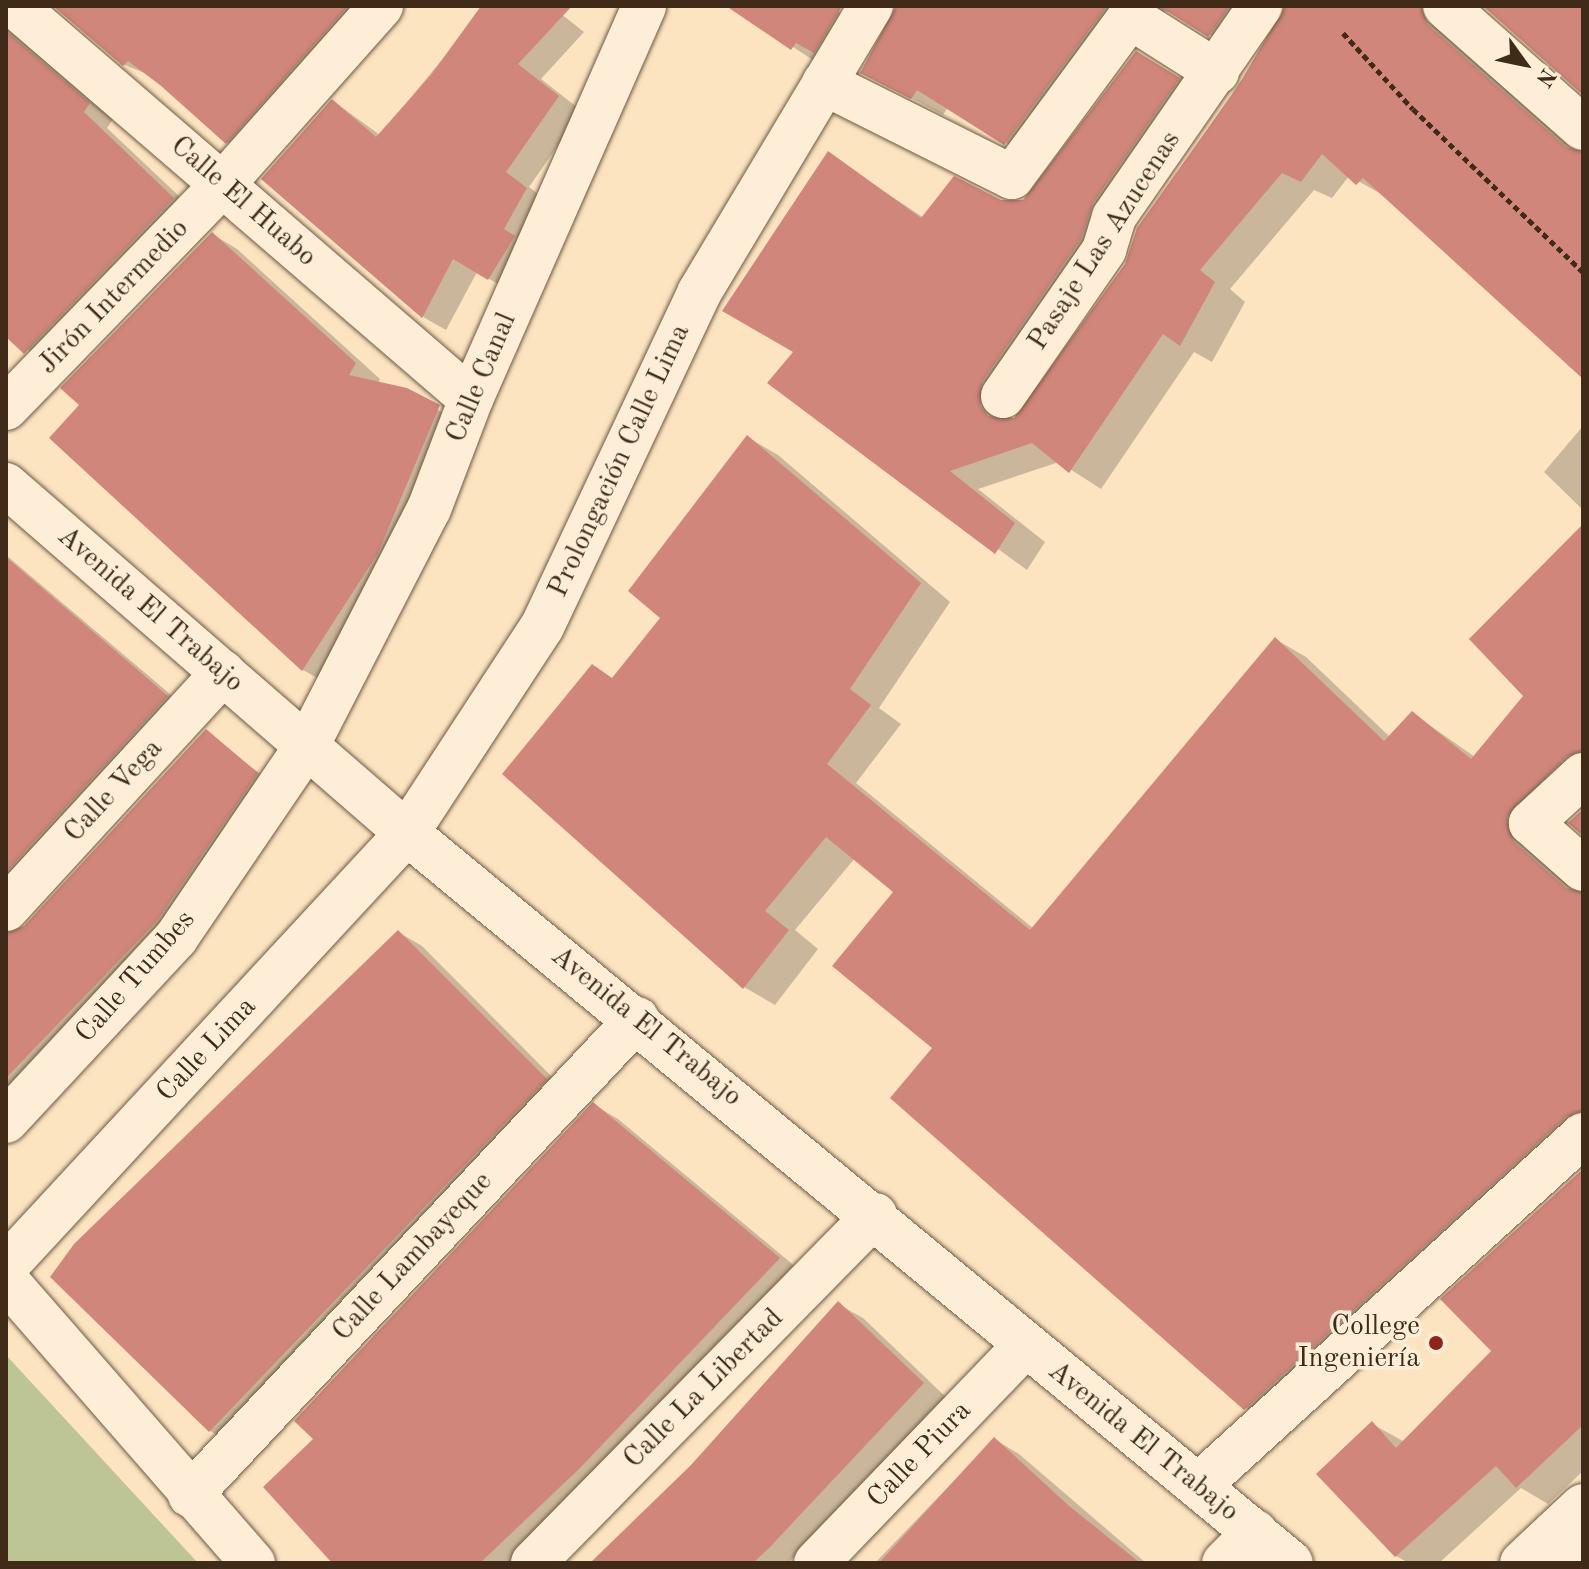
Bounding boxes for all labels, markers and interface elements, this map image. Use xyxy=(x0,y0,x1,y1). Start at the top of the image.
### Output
north arrow xyxy=(1485,24,1565,104)
text: N xyxy=(1531,64,1559,90)
street label: Pasaje Las Azucenas xyxy=(1022,125,1188,357)
street label: Calle El Huabo xyxy=(163,130,323,274)
street label: Jirón Intermedio xyxy=(32,212,196,382)
street label: Calle Canal xyxy=(440,308,524,448)
street label: Prolongación Calle Lima xyxy=(542,319,698,603)
street label: Avenida El Trabajo xyxy=(50,520,250,700)
street label: Calle Vega xyxy=(58,732,170,850)
street label: Calle Tumbes xyxy=(69,904,203,1050)
street label: Avenida El Trabajo xyxy=(544,940,748,1114)
street label: Calle Lima xyxy=(150,991,264,1109)
street label: Calle Lambayeque xyxy=(326,1165,500,1349)
street label: Calle La Libertad xyxy=(617,1302,791,1476)
place label: College Ingeniería xyxy=(1297,1310,1420,1376)
marker: College Ingeniería xyxy=(1427,1334,1445,1352)
street label: Avenida El Trabajo xyxy=(1041,1355,1245,1529)
street label: Calle Piura xyxy=(861,1395,979,1515)

